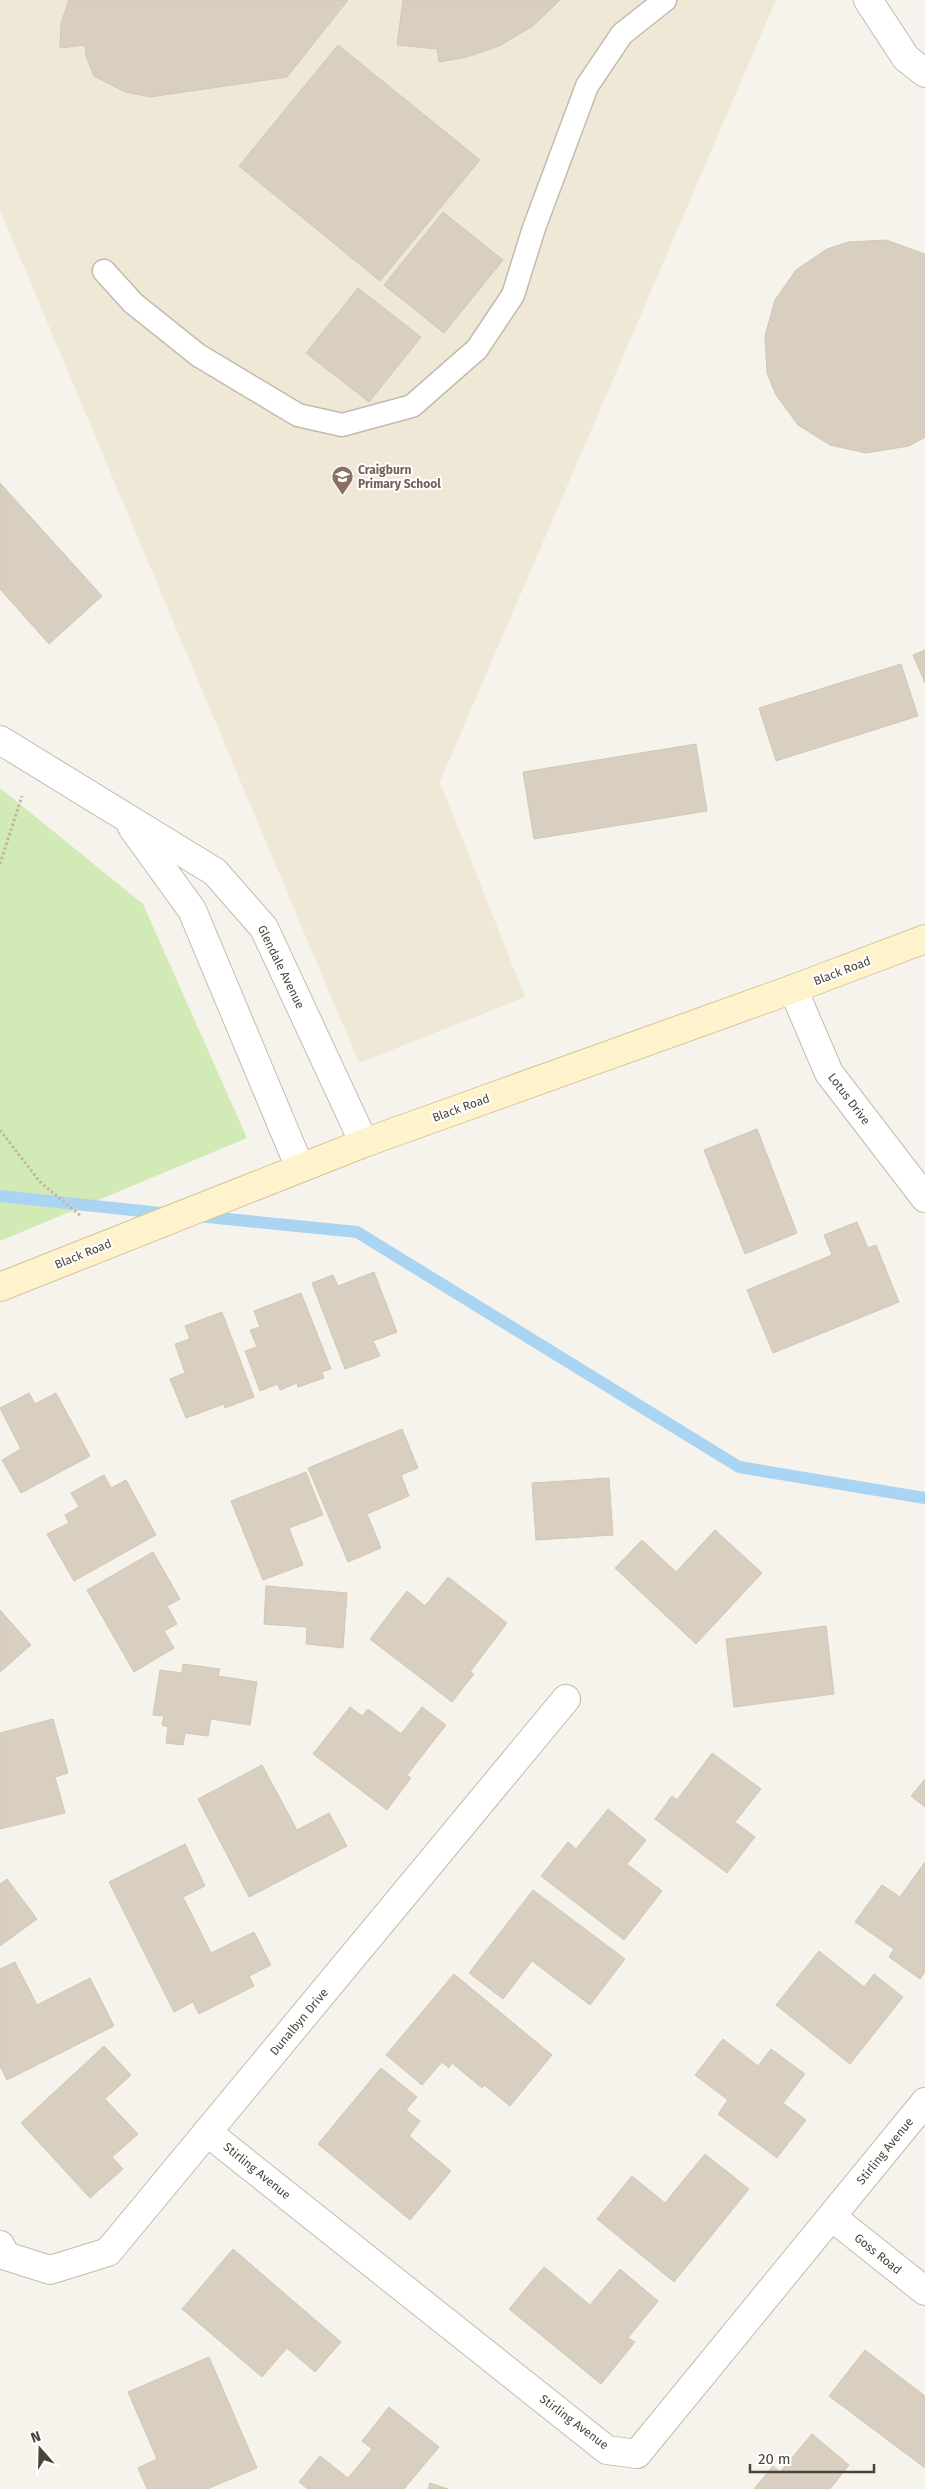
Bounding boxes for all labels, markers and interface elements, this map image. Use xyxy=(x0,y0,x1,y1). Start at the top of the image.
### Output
place label: Craigburn Primary School xyxy=(358,463,441,491)
school or university icon: Craigburn Primary School xyxy=(330,465,354,496)
street label: Glendale Avenue xyxy=(255,923,307,1011)
street label: Black Road xyxy=(811,954,873,988)
street label: Lotus Drive xyxy=(825,1070,873,1128)
street label: Black Road xyxy=(430,1091,492,1125)
street label: Black Road xyxy=(53,1236,113,1272)
street label: Dunalbyn Drive xyxy=(267,1986,331,2058)
street label: Stirling Avenue xyxy=(854,2115,916,2187)
street label: Stirling Avenue xyxy=(221,2140,293,2202)
street label: Goss Road xyxy=(852,2231,904,2277)
street label: Stirling Avenue xyxy=(537,2392,611,2452)
north arrow xyxy=(15,2424,65,2474)
text: N xyxy=(28,2428,43,2447)
scale bar xyxy=(750,2442,874,2474)
text: 20 m xyxy=(758,2450,791,2468)

